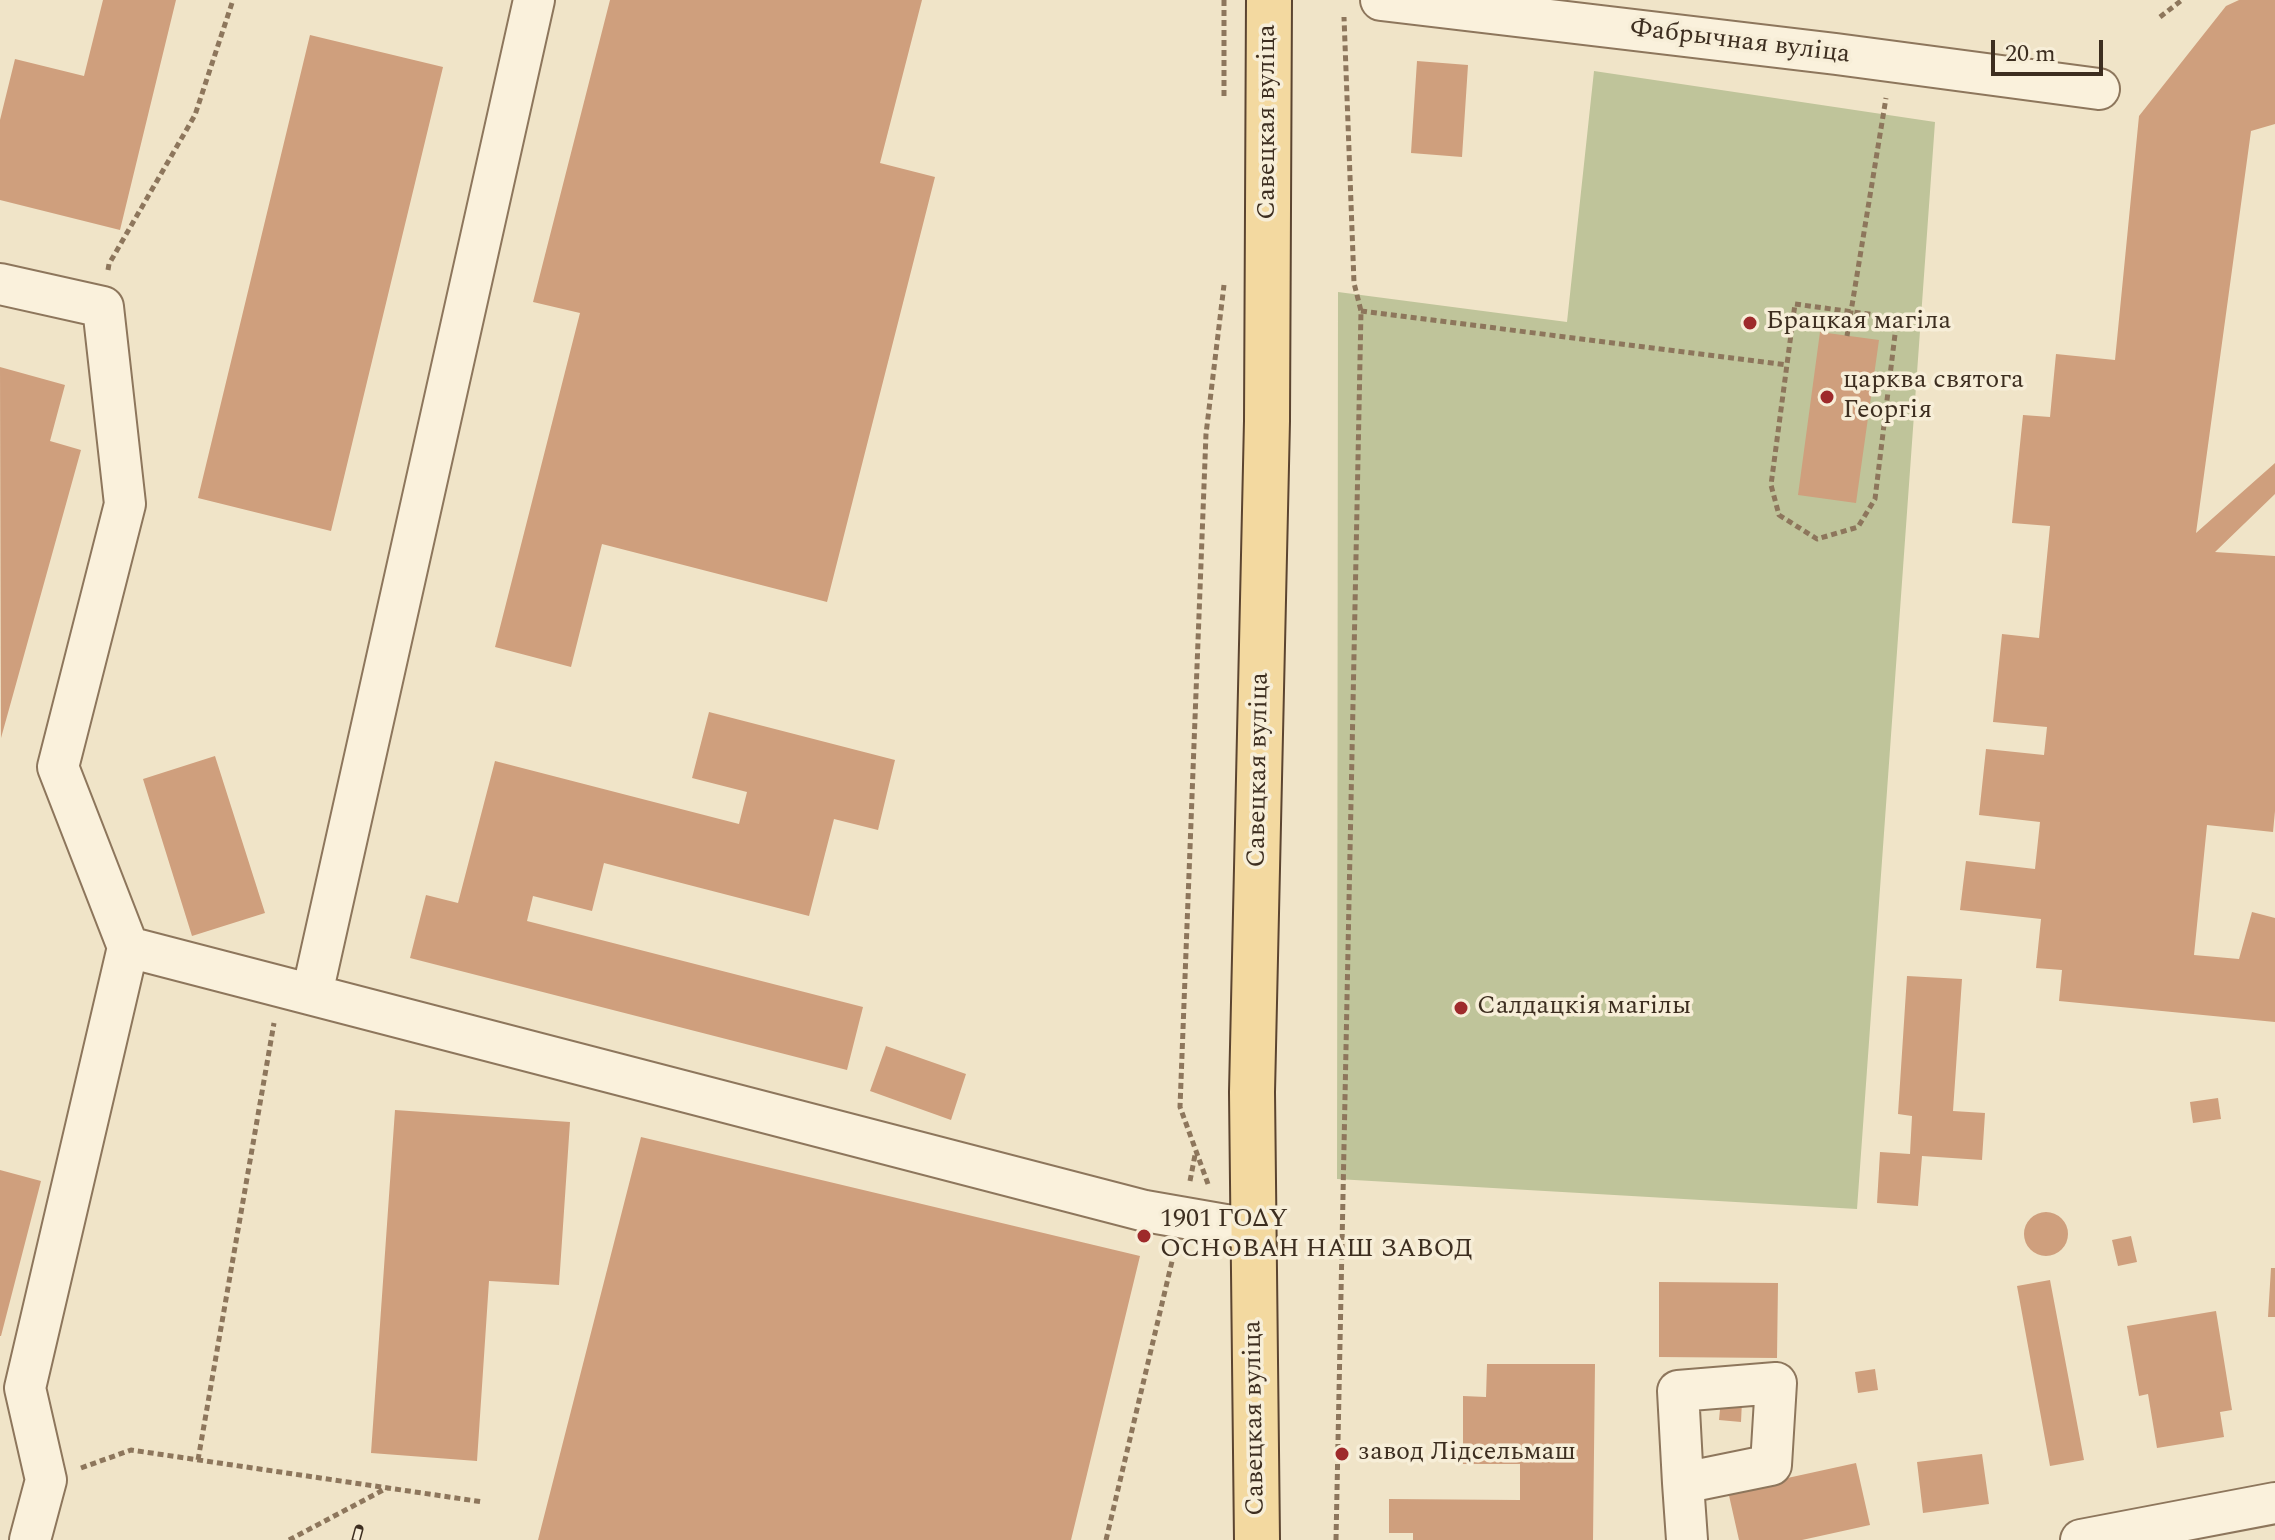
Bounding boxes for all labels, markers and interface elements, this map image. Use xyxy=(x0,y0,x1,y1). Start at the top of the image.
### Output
street label: Фабрычная вуліца xyxy=(1628,14,1852,72)
street label: Савецкая вуліца xyxy=(1253,24,1285,220)
scale bar xyxy=(1995,24,2107,74)
text: 20 m xyxy=(2005,36,2056,72)
place label: Брацкая магіла xyxy=(1766,307,1951,339)
marker: Брацкая магіла xyxy=(1741,314,1759,332)
place label: царква святога Георгія xyxy=(1843,366,2024,428)
marker: царква святога Георгія xyxy=(1818,388,1836,406)
street label: Савецкая вуліца xyxy=(1243,672,1277,868)
place label: Салдацкія магілы xyxy=(1477,992,1691,1024)
marker: Салдацкія магілы xyxy=(1452,999,1470,1017)
place label: 1901 ΓΟΔΥ ОСНОВАН НАШ ЗАВОД xyxy=(1160,1205,1473,1266)
marker: 1901 ΓΟΔΥ ОСНОВАН НАШ ЗАВОД xyxy=(1135,1227,1153,1245)
street label: Савецкая вуліца xyxy=(1239,1320,1273,1516)
place label: завод Лідсельмаш xyxy=(1358,1438,1575,1470)
marker: завод Лідсельмаш xyxy=(1333,1445,1351,1463)

